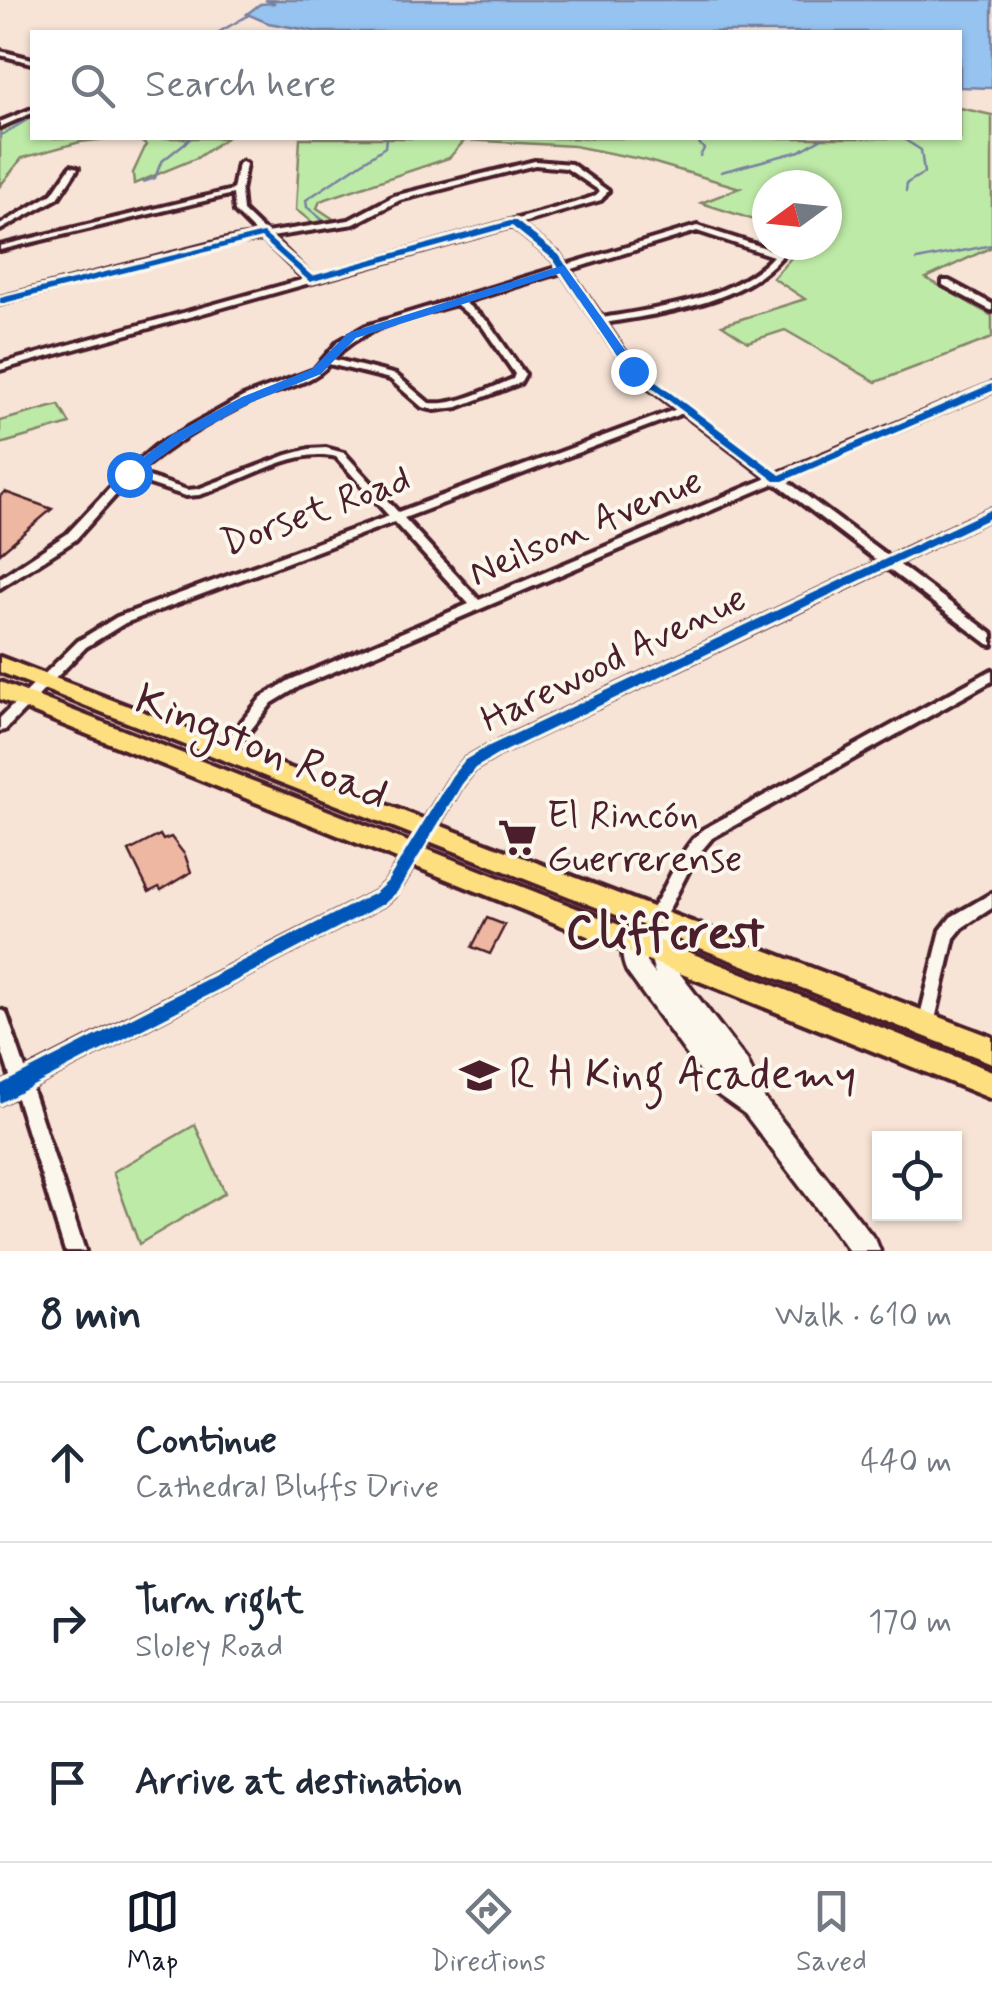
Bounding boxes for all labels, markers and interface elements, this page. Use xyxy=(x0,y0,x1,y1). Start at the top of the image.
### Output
search box xyxy=(30,30,962,140)
icon: search xyxy=(65,58,120,113)
text: Search here xyxy=(145,61,336,110)
north arrow xyxy=(752,170,842,260)
route end xyxy=(611,349,657,395)
route start xyxy=(107,452,153,498)
street label: Dorset Road xyxy=(214,455,418,569)
street label: Neilson Avenue xyxy=(462,457,710,599)
street label: Harewood Avenue xyxy=(473,575,755,745)
street label: Kingston Road xyxy=(124,670,396,829)
place label: El Rincón Guerrerense xyxy=(547,792,742,885)
supermarket icon: El Rincón Guerrerense xyxy=(496,817,538,859)
district label: Cliffcrest xyxy=(566,902,765,965)
place label: R H King Academy xyxy=(509,1046,856,1110)
school or university icon: R H King Academy xyxy=(458,1054,500,1096)
map controls xyxy=(872,1131,962,1221)
button: locate xyxy=(872,1131,962,1221)
text: 8 min xyxy=(40,1289,142,1344)
text: Walk · 610 m xyxy=(775,1295,952,1337)
text: Continue xyxy=(135,1417,277,1466)
icon: ahead xyxy=(40,1435,95,1490)
text: 440 m xyxy=(861,1441,952,1483)
text: Cathedral Bluffs Drive xyxy=(135,1466,439,1508)
text: Turn right xyxy=(135,1577,304,1626)
icon: right xyxy=(40,1595,95,1650)
text: 170 m xyxy=(868,1601,952,1643)
text: Sloley Road xyxy=(135,1626,283,1668)
icon: arrive xyxy=(40,1755,95,1810)
text: Arrive at destination xyxy=(135,1758,462,1807)
tab: Map xyxy=(125,1884,180,1981)
tab: Directions xyxy=(431,1884,546,1981)
tab: Saved xyxy=(796,1884,867,1981)

